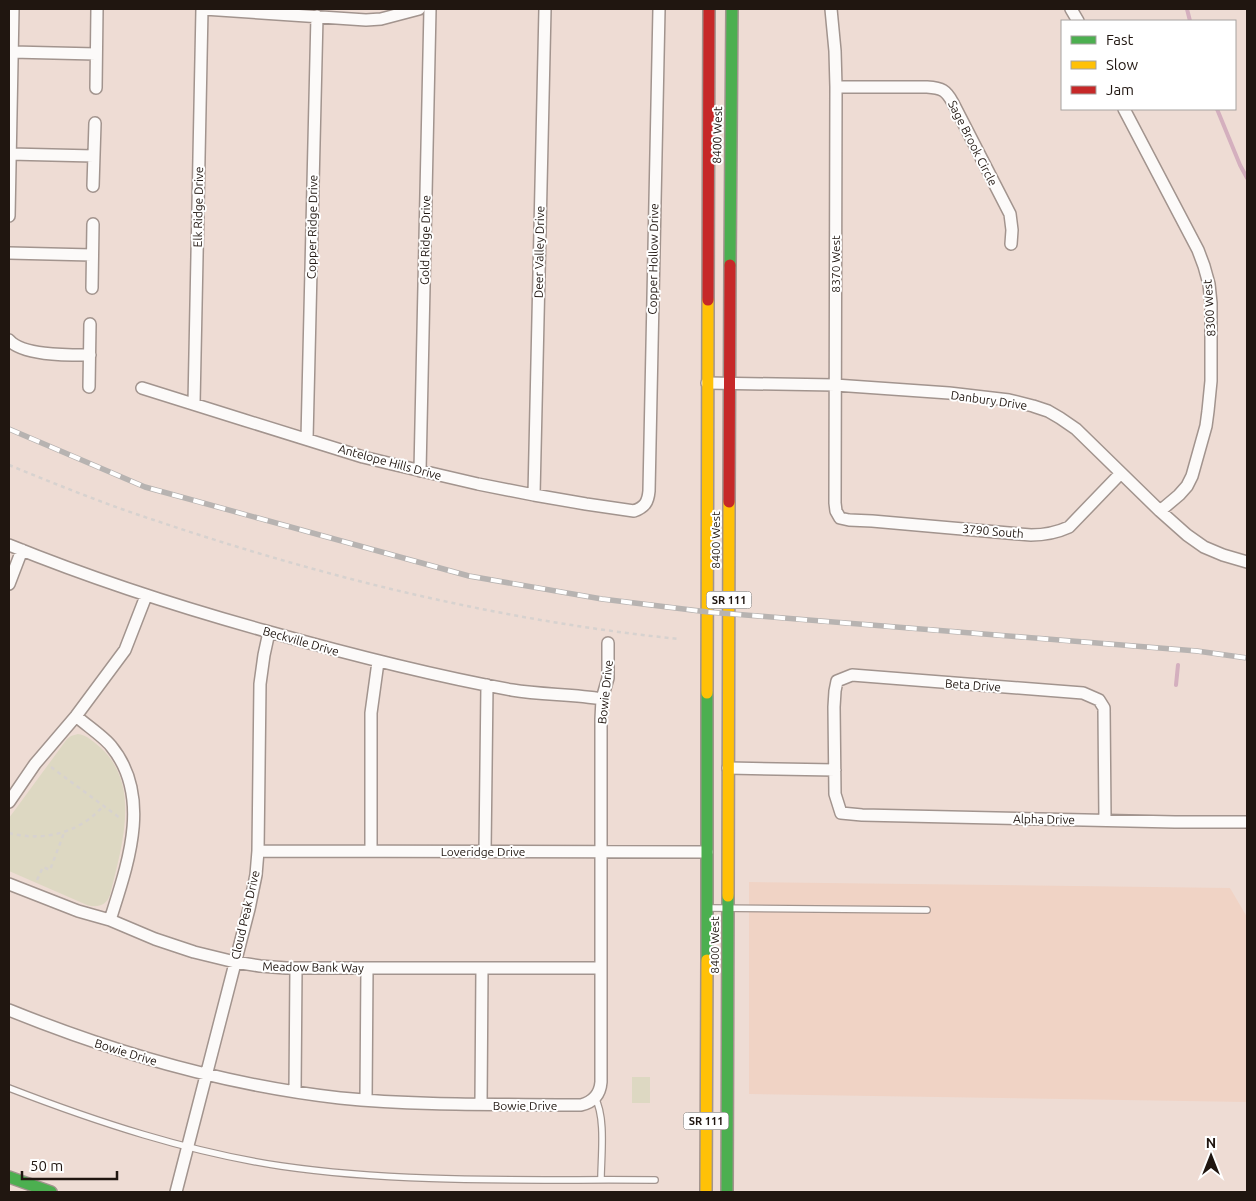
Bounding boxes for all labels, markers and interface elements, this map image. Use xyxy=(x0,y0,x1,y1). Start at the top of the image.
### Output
legend xyxy=(1061,20,1236,110)
text: Fast xyxy=(1106,31,1134,48)
text: Slow xyxy=(1106,56,1139,73)
text: Jam xyxy=(1106,81,1134,98)
street label: Sage Brook Circle xyxy=(946,98,1000,188)
street label: 8400 West xyxy=(710,106,724,164)
street label: Elk Ridge Drive xyxy=(191,167,205,247)
street label: Copper Ridge Drive xyxy=(305,175,319,279)
street label: Gold Ridge Drive xyxy=(418,195,432,285)
street label: Copper Hollow Drive xyxy=(646,203,660,315)
street label: Deer Valley Drive xyxy=(532,206,546,298)
street label: 8370 West xyxy=(829,235,842,293)
street label: 8300 West xyxy=(1200,279,1217,337)
street label: Danbury Drive xyxy=(950,388,1028,412)
street label: Antelope Hills Drive xyxy=(337,442,443,482)
street label: 8400 West xyxy=(709,511,722,569)
street label: 3790 South xyxy=(962,522,1024,540)
road number: SR 111 xyxy=(706,592,752,608)
street label: Beckville Drive xyxy=(261,624,341,658)
street label: Bowie Drive xyxy=(595,659,615,725)
street label: Beta Drive xyxy=(944,677,1002,693)
street label: Alpha Drive xyxy=(1013,812,1075,826)
street label: Loveridge Drive xyxy=(441,845,525,858)
street label: Cloud Peak Drive xyxy=(228,869,262,961)
street label: 8400 West xyxy=(708,916,721,974)
street label: Meadow Bank Way xyxy=(262,960,364,974)
street label: Bowie Drive xyxy=(93,1036,159,1068)
street label: Bowie Drive xyxy=(493,1099,557,1112)
road number: SR 111 xyxy=(684,1112,728,1130)
north arrow xyxy=(1186,1131,1236,1181)
text: N xyxy=(1206,1135,1216,1151)
scale bar xyxy=(22,1148,118,1180)
text: 50 m xyxy=(30,1157,63,1174)

